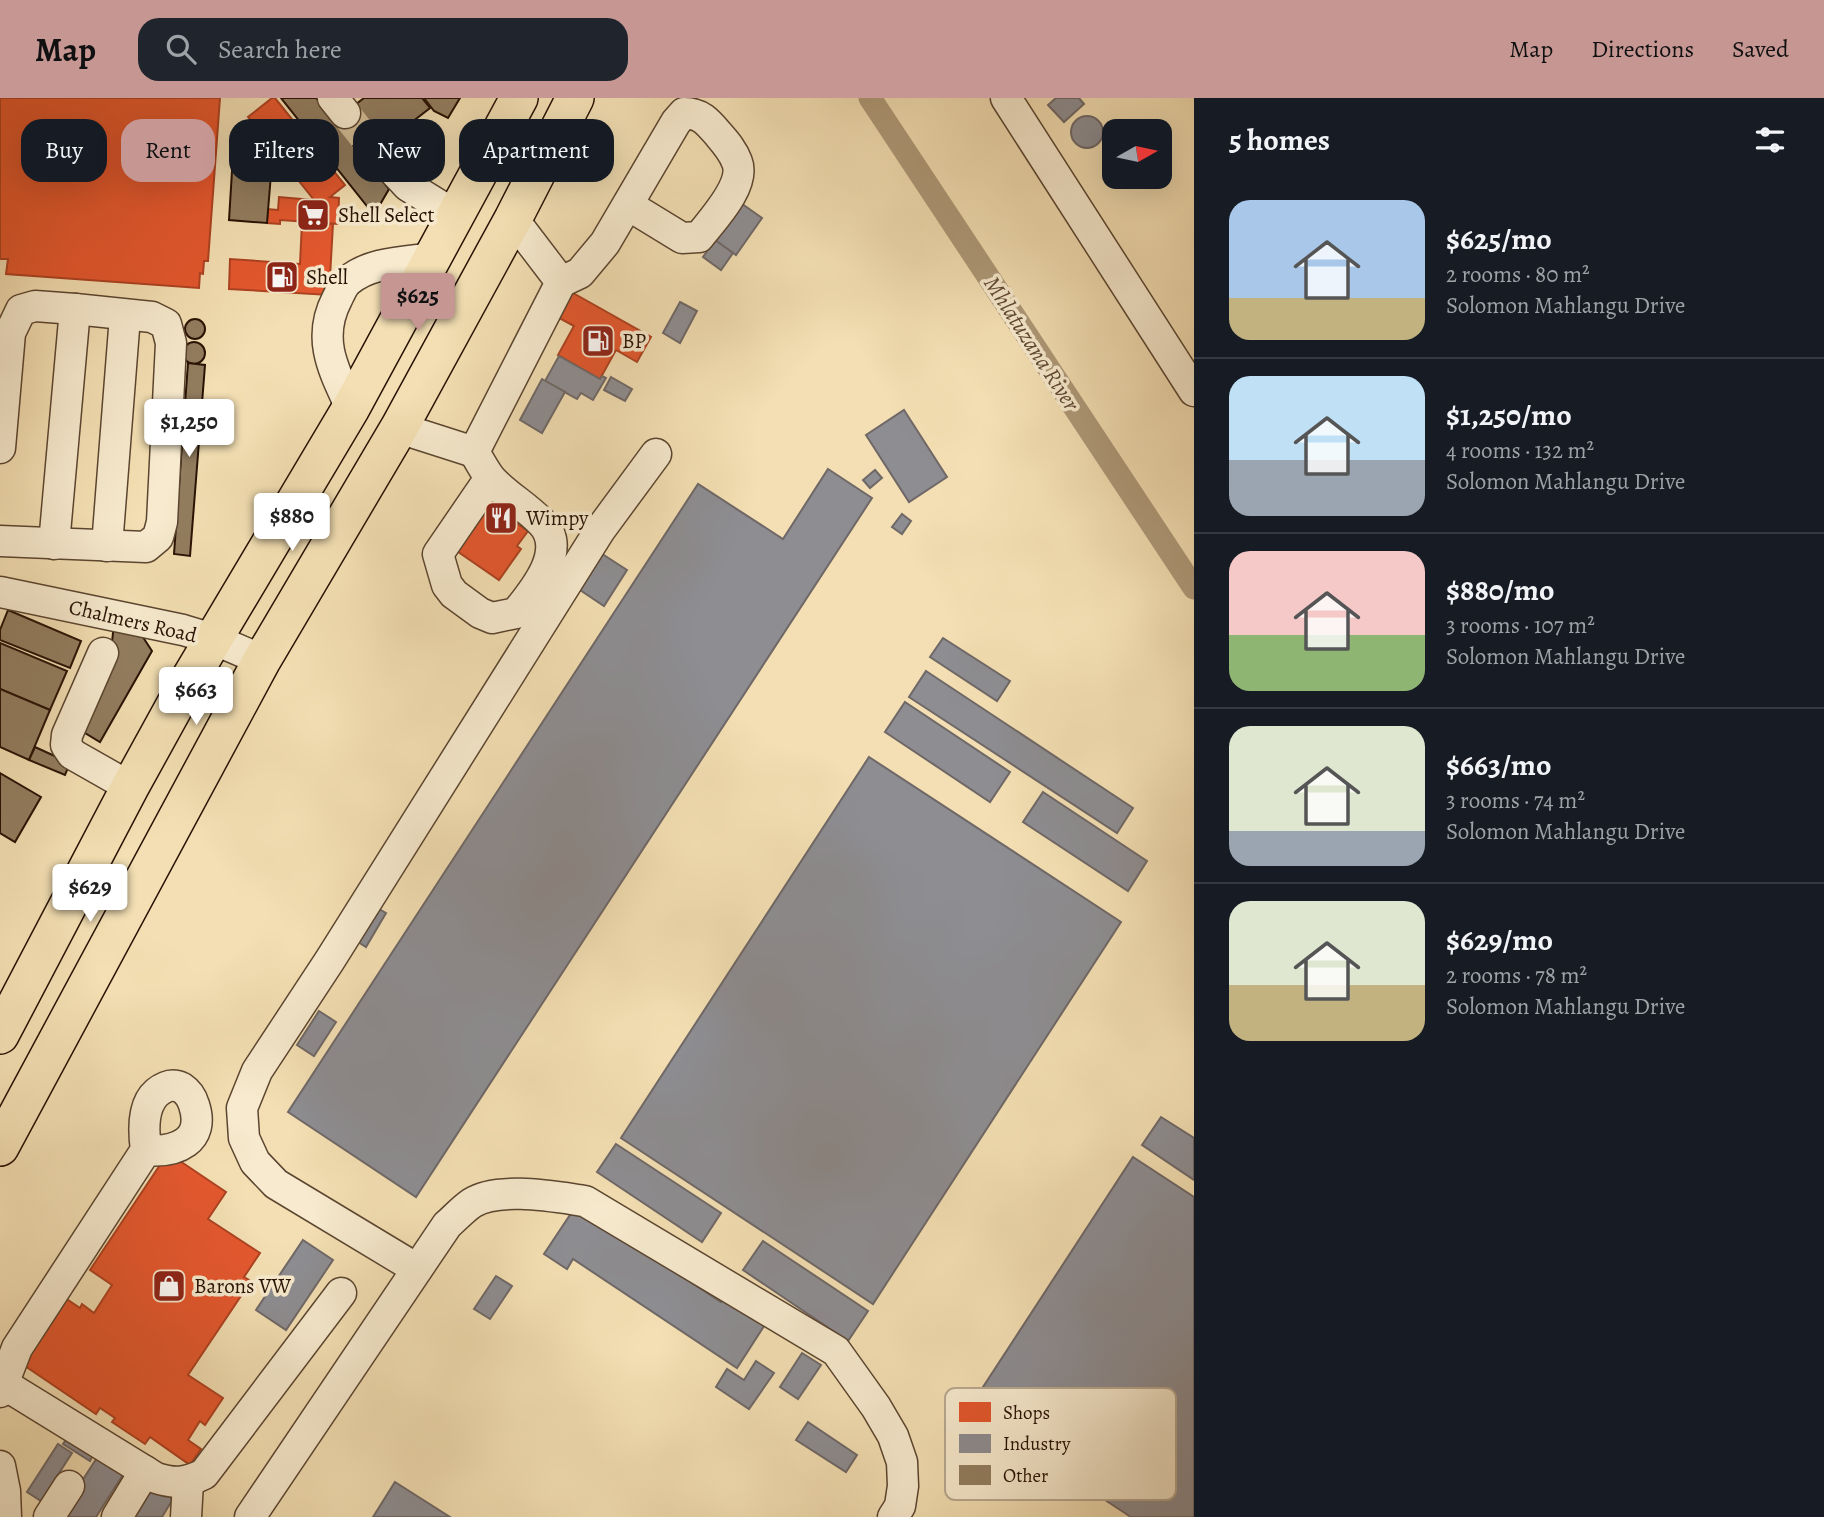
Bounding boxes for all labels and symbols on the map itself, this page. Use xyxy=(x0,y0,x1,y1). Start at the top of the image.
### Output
north arrow xyxy=(1102,119,1172,189)
supermarket icon: Shell Select xyxy=(294,196,332,234)
place label: Shell Select xyxy=(338,201,435,229)
fuel station icon: Shell xyxy=(263,258,301,296)
place label: Shell xyxy=(306,263,348,291)
water label: Mhlatuzana River xyxy=(976,270,1087,417)
pin: $625 xyxy=(377,274,459,333)
fuel station icon: BP xyxy=(579,322,617,360)
place label: BP xyxy=(622,327,647,355)
pin: $1,250 xyxy=(132,400,246,459)
pin: $880 xyxy=(251,494,333,553)
restaurant icon: Wimpy xyxy=(482,499,520,537)
place label: Wimpy xyxy=(525,504,589,532)
street label: Chalmers Road xyxy=(66,593,200,649)
pin: $663 xyxy=(155,668,237,727)
pin: $629 xyxy=(49,864,131,924)
shop icon: Barons VW xyxy=(150,1267,188,1305)
place label: Barons VW xyxy=(194,1272,292,1300)
legend xyxy=(945,1388,1176,1500)
text: Shops xyxy=(1003,1400,1050,1426)
text: Industry xyxy=(1003,1431,1071,1457)
text: Other xyxy=(1003,1463,1048,1489)

